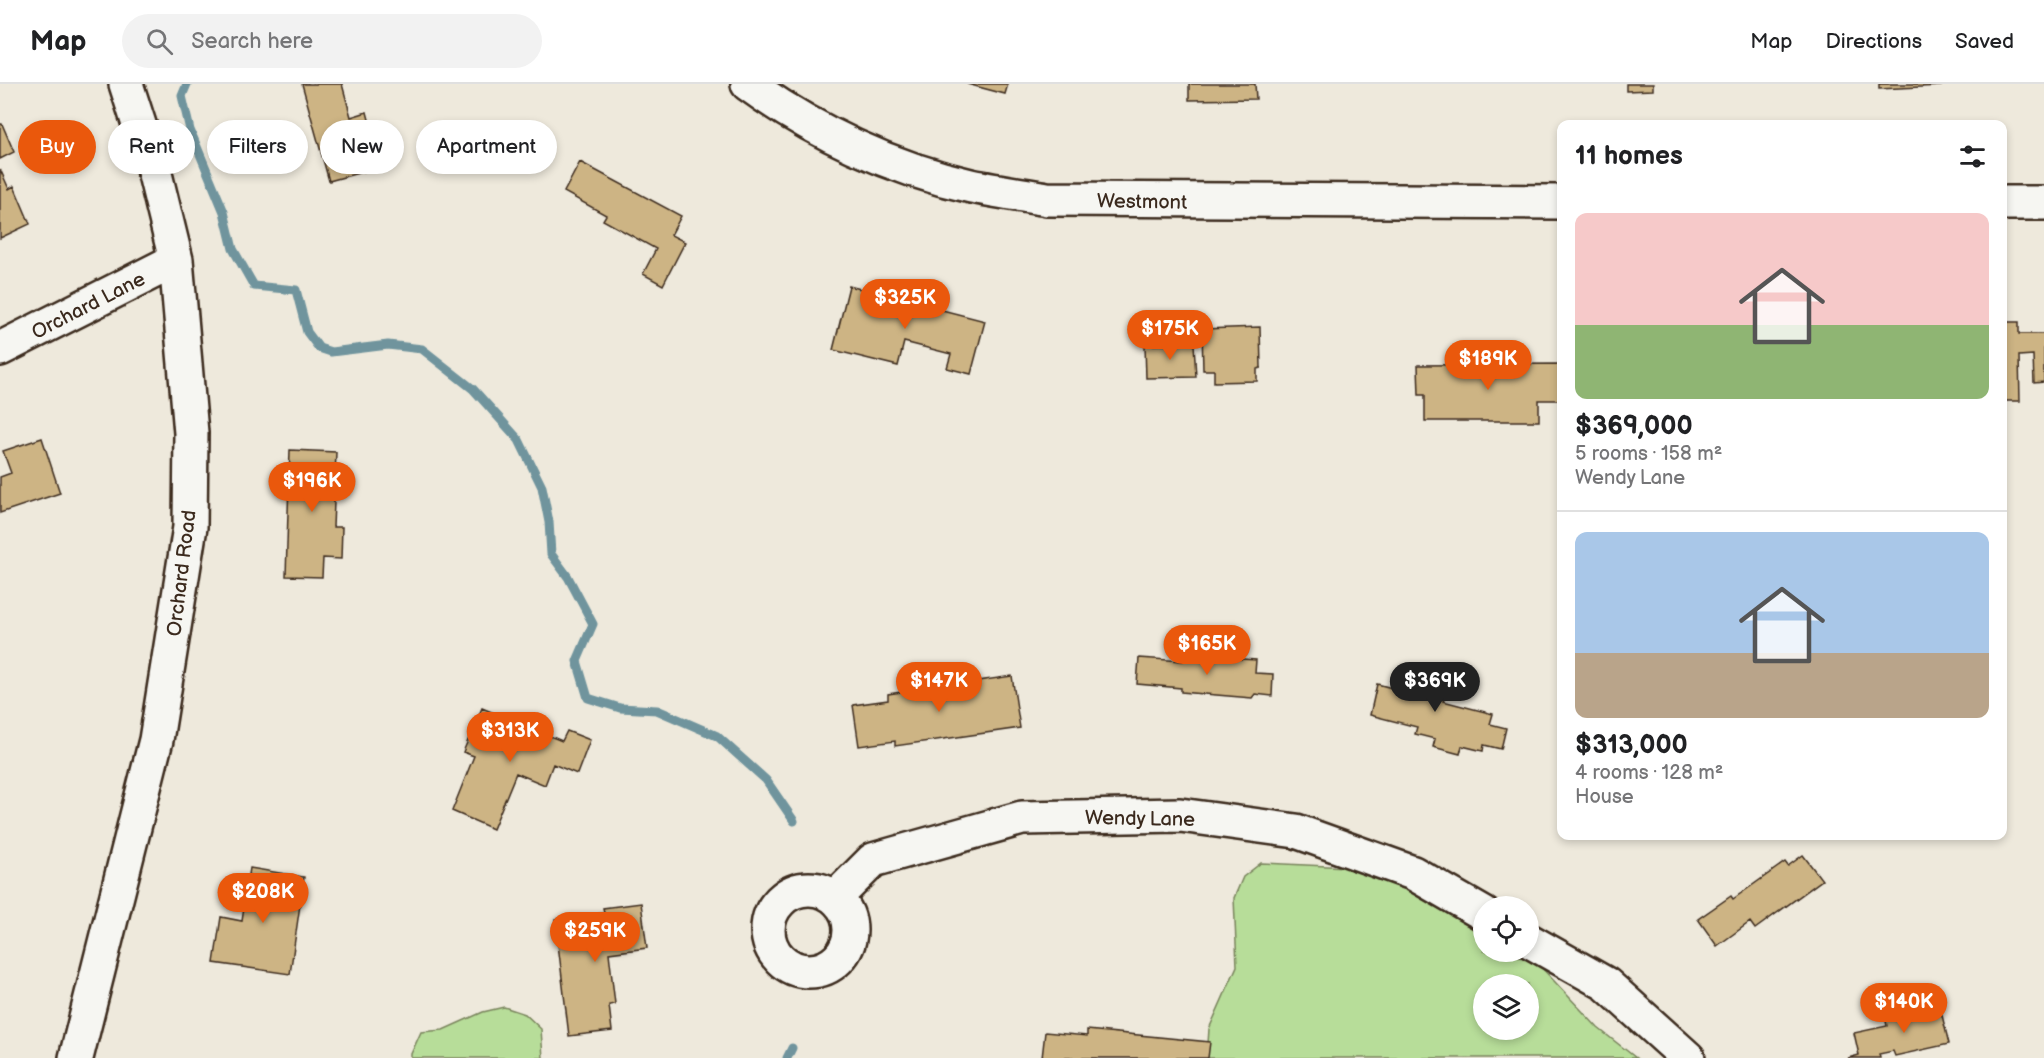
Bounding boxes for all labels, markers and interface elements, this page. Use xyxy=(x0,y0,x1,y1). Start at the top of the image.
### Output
search box xyxy=(122,14,542,68)
text: Map xyxy=(30,25,86,58)
icon: search xyxy=(143,25,176,58)
text: Search here xyxy=(191,28,313,55)
text: Map xyxy=(1750,29,1793,54)
text: Directions xyxy=(1826,29,1922,54)
text: Saved xyxy=(1955,29,2014,54)
chip: Buy xyxy=(18,120,96,174)
chip: Rent xyxy=(108,120,195,174)
chip: Filters xyxy=(207,120,308,174)
chip: New xyxy=(320,120,404,174)
chip: Apartment xyxy=(416,120,557,174)
icon: filters xyxy=(1956,140,1989,173)
text: 11 homes xyxy=(1575,141,1683,172)
street label: Westmont xyxy=(1097,189,1187,215)
icon: home xyxy=(1728,252,1836,360)
street label: Orchard Lane xyxy=(28,267,149,345)
pin: $325K xyxy=(863,279,947,330)
text: $325K xyxy=(874,286,936,310)
pin: $175K xyxy=(1128,310,1212,361)
text: $175K xyxy=(1141,317,1199,341)
pin: $189K xyxy=(1446,340,1530,391)
text: $189K xyxy=(1459,347,1517,371)
text: $369,000 xyxy=(1575,411,1693,442)
text: 5 rooms · 158 m² xyxy=(1575,442,1722,466)
pin: $196K xyxy=(270,462,354,513)
text: Wendy Lane xyxy=(1575,466,1685,490)
text: $196K xyxy=(282,469,342,493)
street label: Orchard Road xyxy=(162,509,202,638)
icon: home xyxy=(1728,571,1836,679)
pin: $165K xyxy=(1165,625,1249,676)
text: $165K xyxy=(1178,632,1236,656)
pin: $147K xyxy=(897,662,981,713)
pin: $369K xyxy=(1393,662,1477,713)
text: $147K xyxy=(910,669,968,693)
text: $369K xyxy=(1404,669,1466,693)
pin: $313K xyxy=(468,712,552,763)
text: $313K xyxy=(481,719,539,743)
text: $313,000 xyxy=(1575,730,1688,761)
text: 4 rooms · 128 m² xyxy=(1575,761,1723,785)
text: House xyxy=(1575,785,1634,809)
street label: Wendy Lane xyxy=(1085,806,1195,832)
pin: $208K xyxy=(221,873,305,924)
text: $208K xyxy=(232,880,294,904)
map controls xyxy=(1473,896,1539,1040)
button: locate xyxy=(1473,896,1539,962)
pin: $259K xyxy=(553,912,637,963)
text: $259K xyxy=(564,919,626,943)
button: layers xyxy=(1473,974,1539,1040)
pin: $140K xyxy=(1862,983,1946,1034)
text: $140K xyxy=(1874,990,1934,1014)

